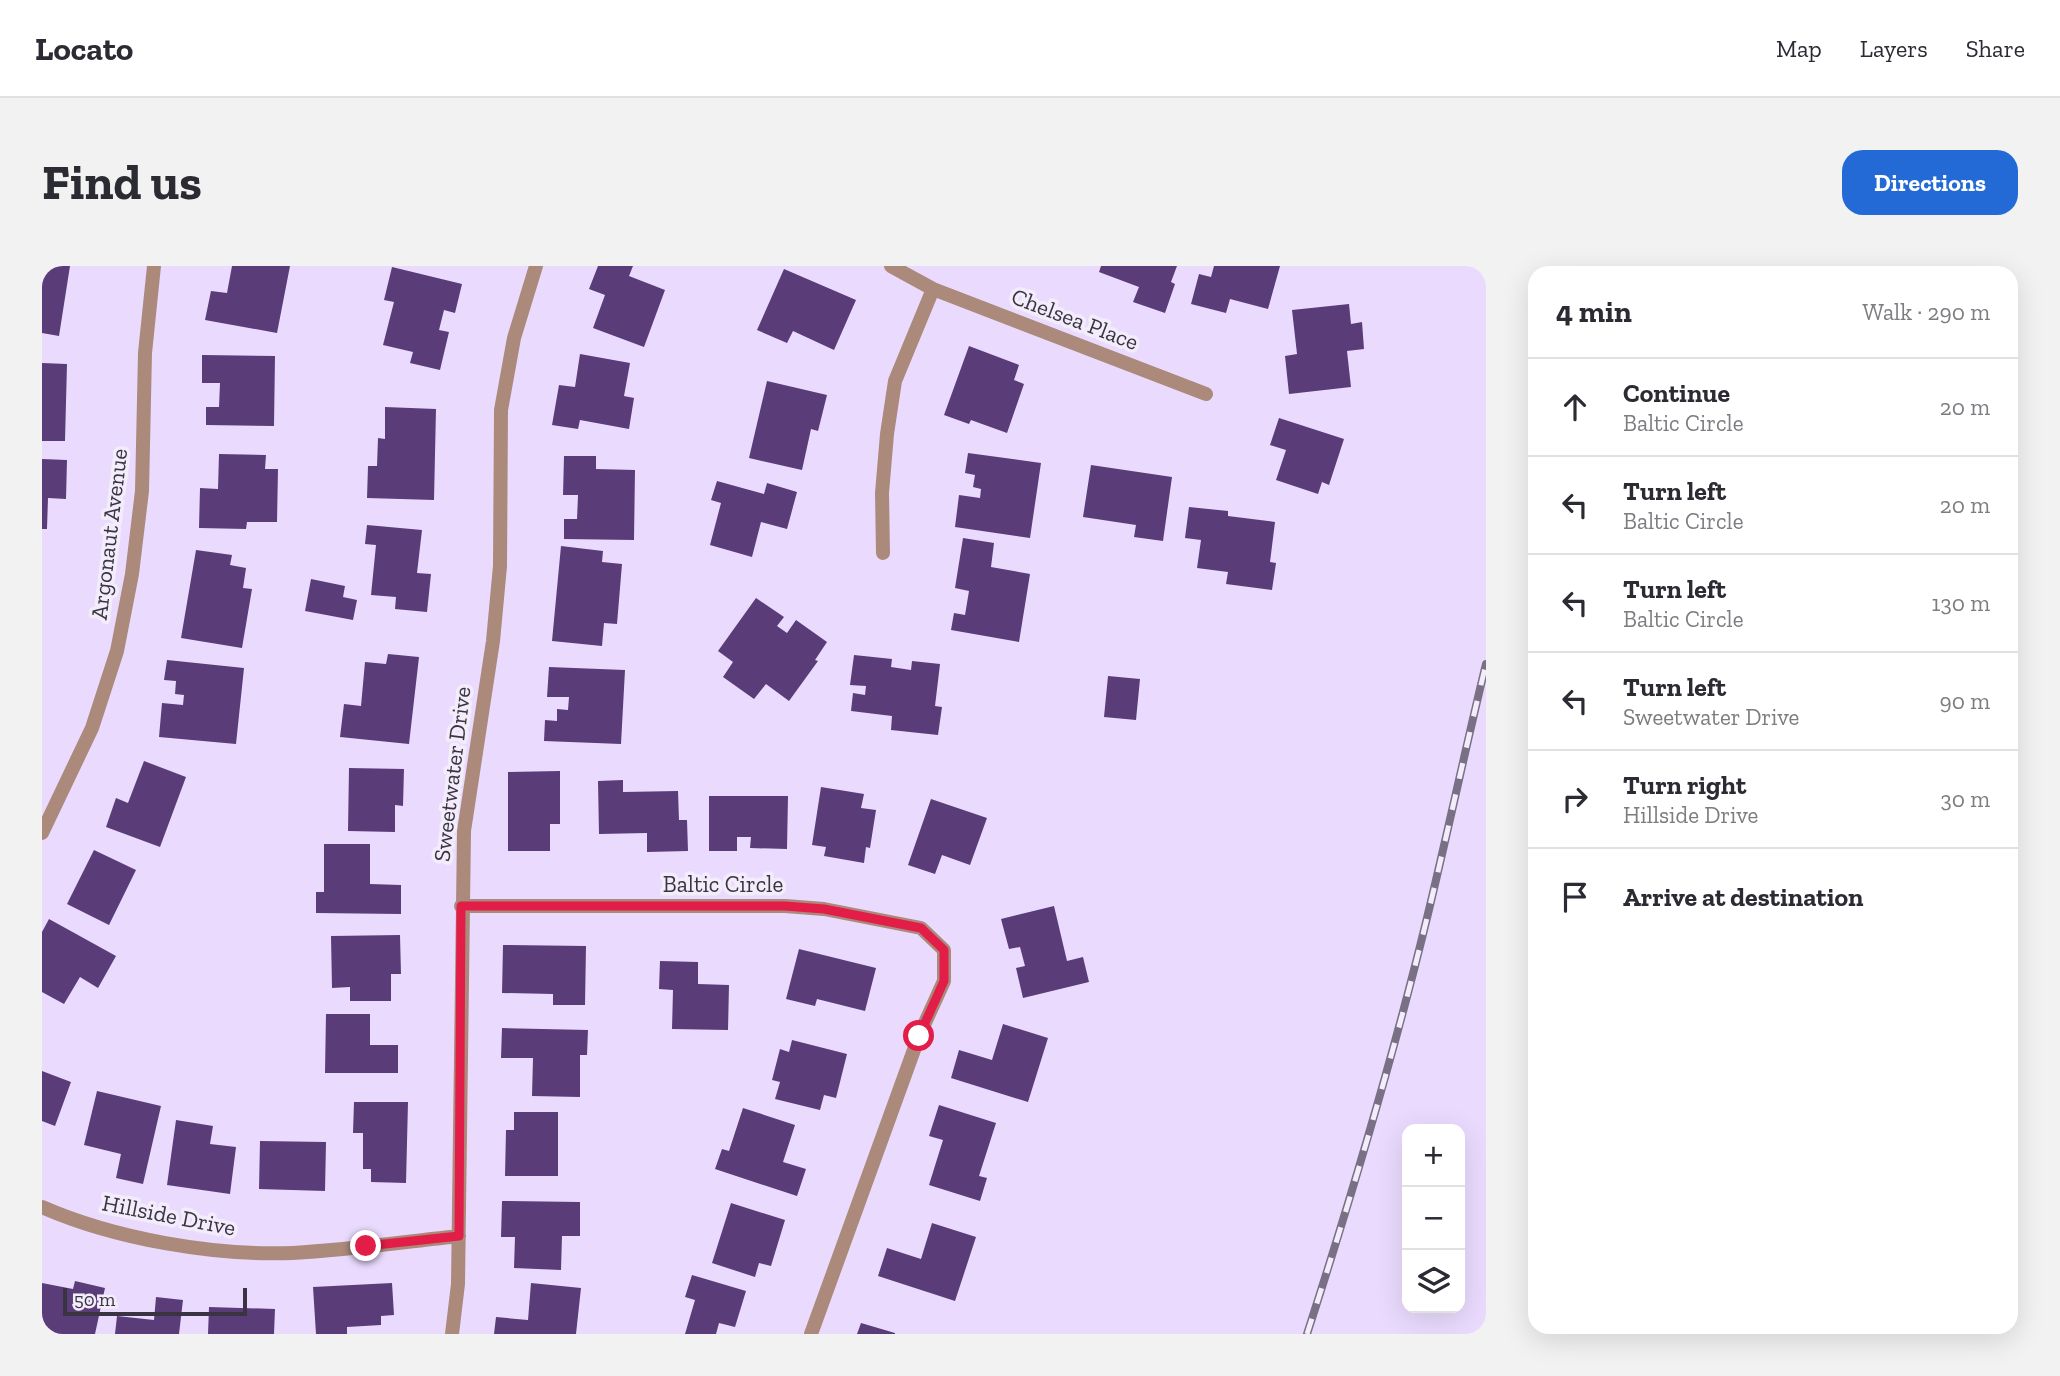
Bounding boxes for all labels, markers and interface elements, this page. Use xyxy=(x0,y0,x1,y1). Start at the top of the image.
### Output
text: Locato xyxy=(35,29,133,68)
text: Map xyxy=(1776,34,1822,63)
text: Layers xyxy=(1860,34,1928,63)
text: Share xyxy=(1966,34,2025,63)
button: Directions xyxy=(1842,150,2018,215)
text: Find us xyxy=(42,153,202,212)
street label: Chelsea Place xyxy=(1008,282,1142,356)
text: 4 min xyxy=(1556,294,1632,330)
text: Walk · 290 m xyxy=(1862,298,1990,326)
text: Continue xyxy=(1623,377,1730,409)
icon: ahead xyxy=(1556,388,1594,426)
text: 20 m xyxy=(1940,393,1990,421)
text: Baltic Circle xyxy=(1623,409,1743,437)
street label: Argonaut Avenue xyxy=(85,447,133,621)
text: Turn left xyxy=(1623,475,1726,507)
icon: left xyxy=(1556,486,1594,524)
text: 20 m xyxy=(1940,491,1990,519)
text: Baltic Circle xyxy=(1623,507,1743,535)
text: Turn left xyxy=(1623,573,1726,605)
icon: left xyxy=(1556,584,1594,622)
text: 130 m xyxy=(1932,589,1990,617)
text: Baltic Circle xyxy=(1623,605,1743,633)
text: Turn left xyxy=(1623,671,1726,703)
icon: left xyxy=(1556,682,1594,720)
street label: Sweetwater Drive xyxy=(427,685,477,863)
text: 90 m xyxy=(1939,687,1990,715)
text: Sweetwater Drive xyxy=(1623,703,1799,731)
text: Turn right xyxy=(1623,769,1746,801)
icon: right xyxy=(1556,780,1594,818)
text: 30 m xyxy=(1940,785,1990,813)
text: Hillside Drive xyxy=(1623,801,1758,829)
street label: Baltic Circle xyxy=(663,870,783,898)
icon: arrive xyxy=(1556,878,1594,916)
text: Arrive at destination xyxy=(1623,881,1863,913)
route start xyxy=(903,1020,934,1051)
map controls xyxy=(1402,1124,1465,1313)
button: + xyxy=(1402,1124,1465,1187)
button: − xyxy=(1402,1187,1465,1250)
street label: Hillside Drive xyxy=(100,1188,238,1242)
route end xyxy=(350,1230,381,1261)
button: layers xyxy=(1402,1250,1465,1313)
scale bar xyxy=(63,1285,247,1317)
text: 50 m xyxy=(74,1288,115,1311)

